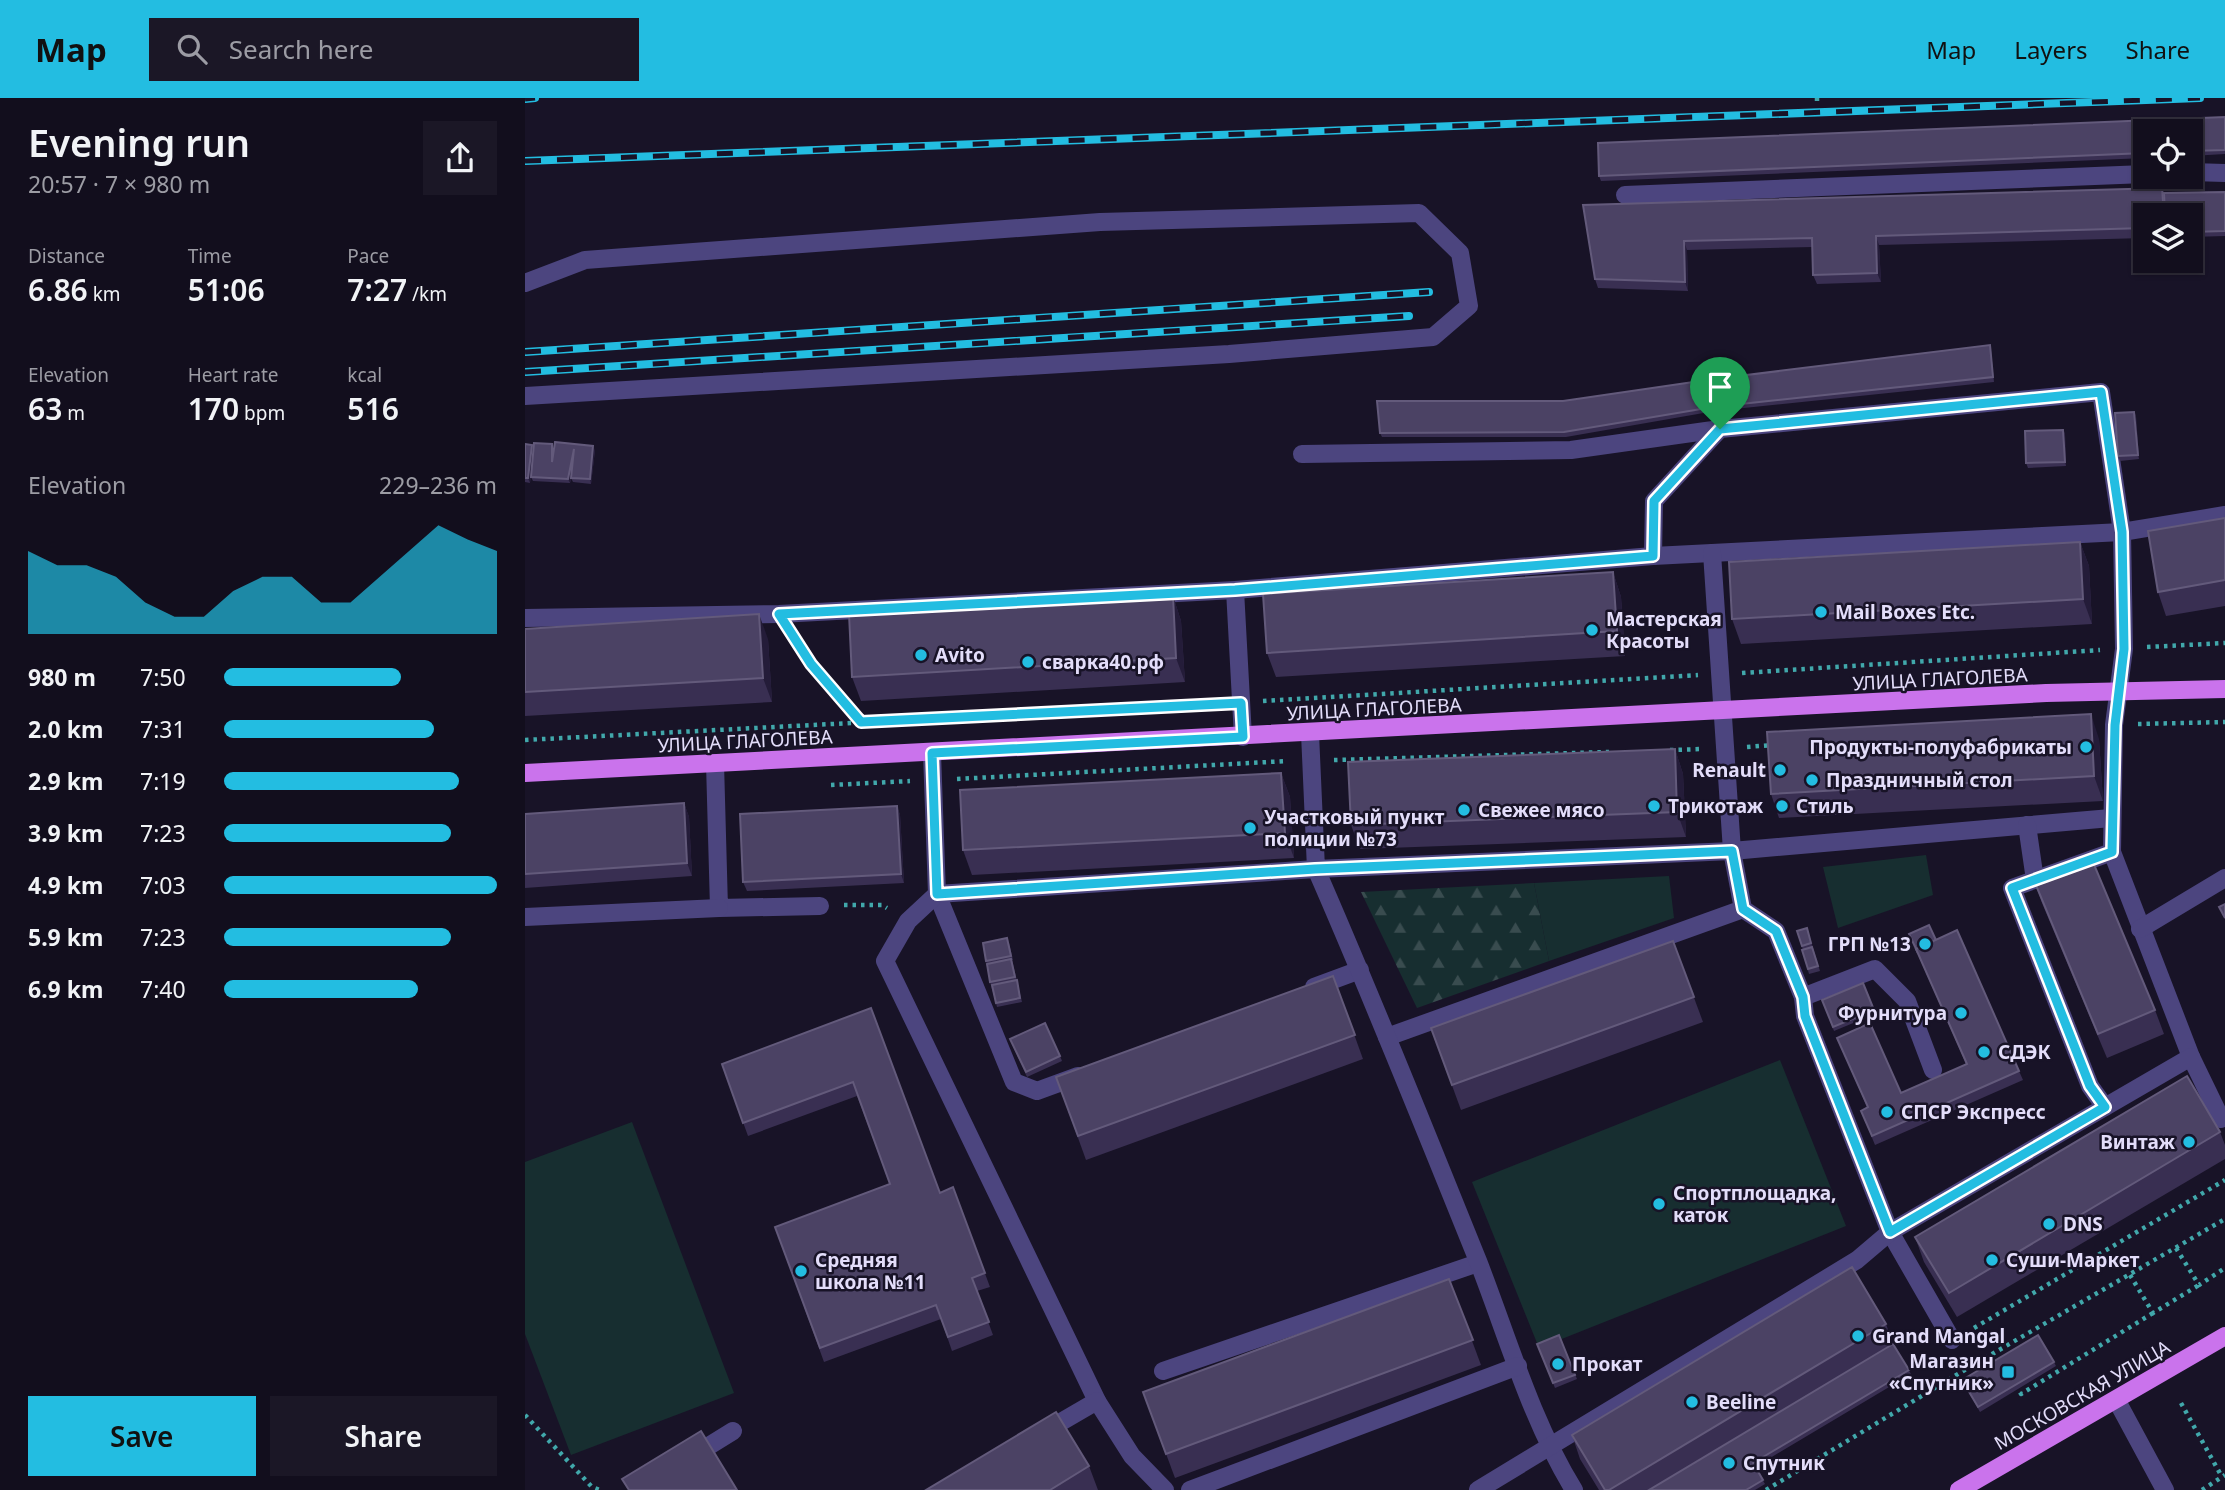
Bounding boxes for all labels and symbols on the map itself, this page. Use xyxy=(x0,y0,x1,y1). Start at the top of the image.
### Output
pin xyxy=(1690,357,1750,429)
place label: Mail Boxes Etc. xyxy=(1835,599,1975,625)
marker: Mail Boxes Etc. xyxy=(1813,604,1829,620)
place label: Мастерская Красоты xyxy=(1606,606,1722,654)
marker: Мастерская Красоты xyxy=(1584,622,1600,638)
place label: Avito xyxy=(935,642,985,668)
marker: Avito xyxy=(913,647,929,663)
place label: сварка40.рф xyxy=(1042,649,1164,675)
marker: сварка40.рф xyxy=(1020,654,1036,670)
street label: УЛИЦА ГЛАГОЛЕВА xyxy=(1852,661,2029,697)
street label: УЛИЦА ГЛАГОЛЕВА xyxy=(1286,691,1463,727)
street label: УЛИЦА ГЛАГОЛЕВА xyxy=(657,723,834,759)
place label: Продукты-полуфабрикаты xyxy=(1809,734,2072,760)
marker: Продукты-полуфабрикаты xyxy=(2078,739,2094,755)
place label: Renault xyxy=(1692,757,1766,783)
marker: Renault xyxy=(1772,762,1788,778)
place label: Праздничный стол xyxy=(1826,767,2013,793)
marker: Праздничный стол xyxy=(1804,772,1820,788)
place label: Трикотаж xyxy=(1668,793,1764,819)
place label: Стиль xyxy=(1796,793,1854,819)
place label: Свежее мясо xyxy=(1478,797,1604,823)
marker: Трикотаж xyxy=(1646,798,1662,814)
marker: Стиль xyxy=(1774,798,1790,814)
marker: Свежее мясо xyxy=(1456,802,1472,818)
place label: Участковый пункт полиции №73 xyxy=(1264,804,1445,852)
marker: Участковый пункт полиции №73 xyxy=(1242,820,1258,836)
place label: ГРП №13 xyxy=(1828,931,1911,957)
marker: ГРП №13 xyxy=(1917,936,1933,952)
place label: Фурнитура xyxy=(1838,1000,1947,1026)
marker: Фурнитура xyxy=(1953,1005,1969,1021)
place label: СДЭК xyxy=(1998,1039,2051,1065)
marker: СДЭК xyxy=(1976,1044,1992,1060)
place label: СПСР Экспресс xyxy=(1901,1099,2046,1125)
marker: СПСР Экспресс xyxy=(1879,1104,1895,1120)
place label: Винтаж xyxy=(2100,1129,2176,1155)
marker: Винтаж xyxy=(2181,1134,2197,1150)
place label: Спортплощадка, каток xyxy=(1673,1180,1836,1228)
marker: Спортплощадка, каток xyxy=(1651,1196,1667,1212)
place label: DNS xyxy=(2063,1211,2103,1237)
marker: DNS xyxy=(2041,1216,2057,1232)
place label: Средняя школа №11 xyxy=(815,1247,926,1295)
place label: Суши-Маркет xyxy=(2006,1247,2140,1273)
marker: Суши-Маркет xyxy=(1984,1252,2000,1268)
marker: Средняя школа №11 xyxy=(793,1263,809,1279)
place label: Grand Mangal xyxy=(1872,1323,2005,1349)
marker: Grand Mangal xyxy=(1850,1328,1866,1344)
street label: МОСКОВСКАЯ УЛИЦА xyxy=(1989,1334,2176,1456)
place label: Магазин «Спутник» xyxy=(1889,1348,1994,1396)
place label: Прокат xyxy=(1572,1351,1643,1377)
marker: Прокат xyxy=(1550,1356,1566,1372)
marker: Магазин «Спутник» xyxy=(2000,1364,2016,1380)
place label: Beeline xyxy=(1706,1389,1776,1415)
marker: Beeline xyxy=(1684,1394,1700,1410)
place label: Спутник xyxy=(1743,1450,1825,1476)
marker: Спутник xyxy=(1721,1455,1737,1471)

